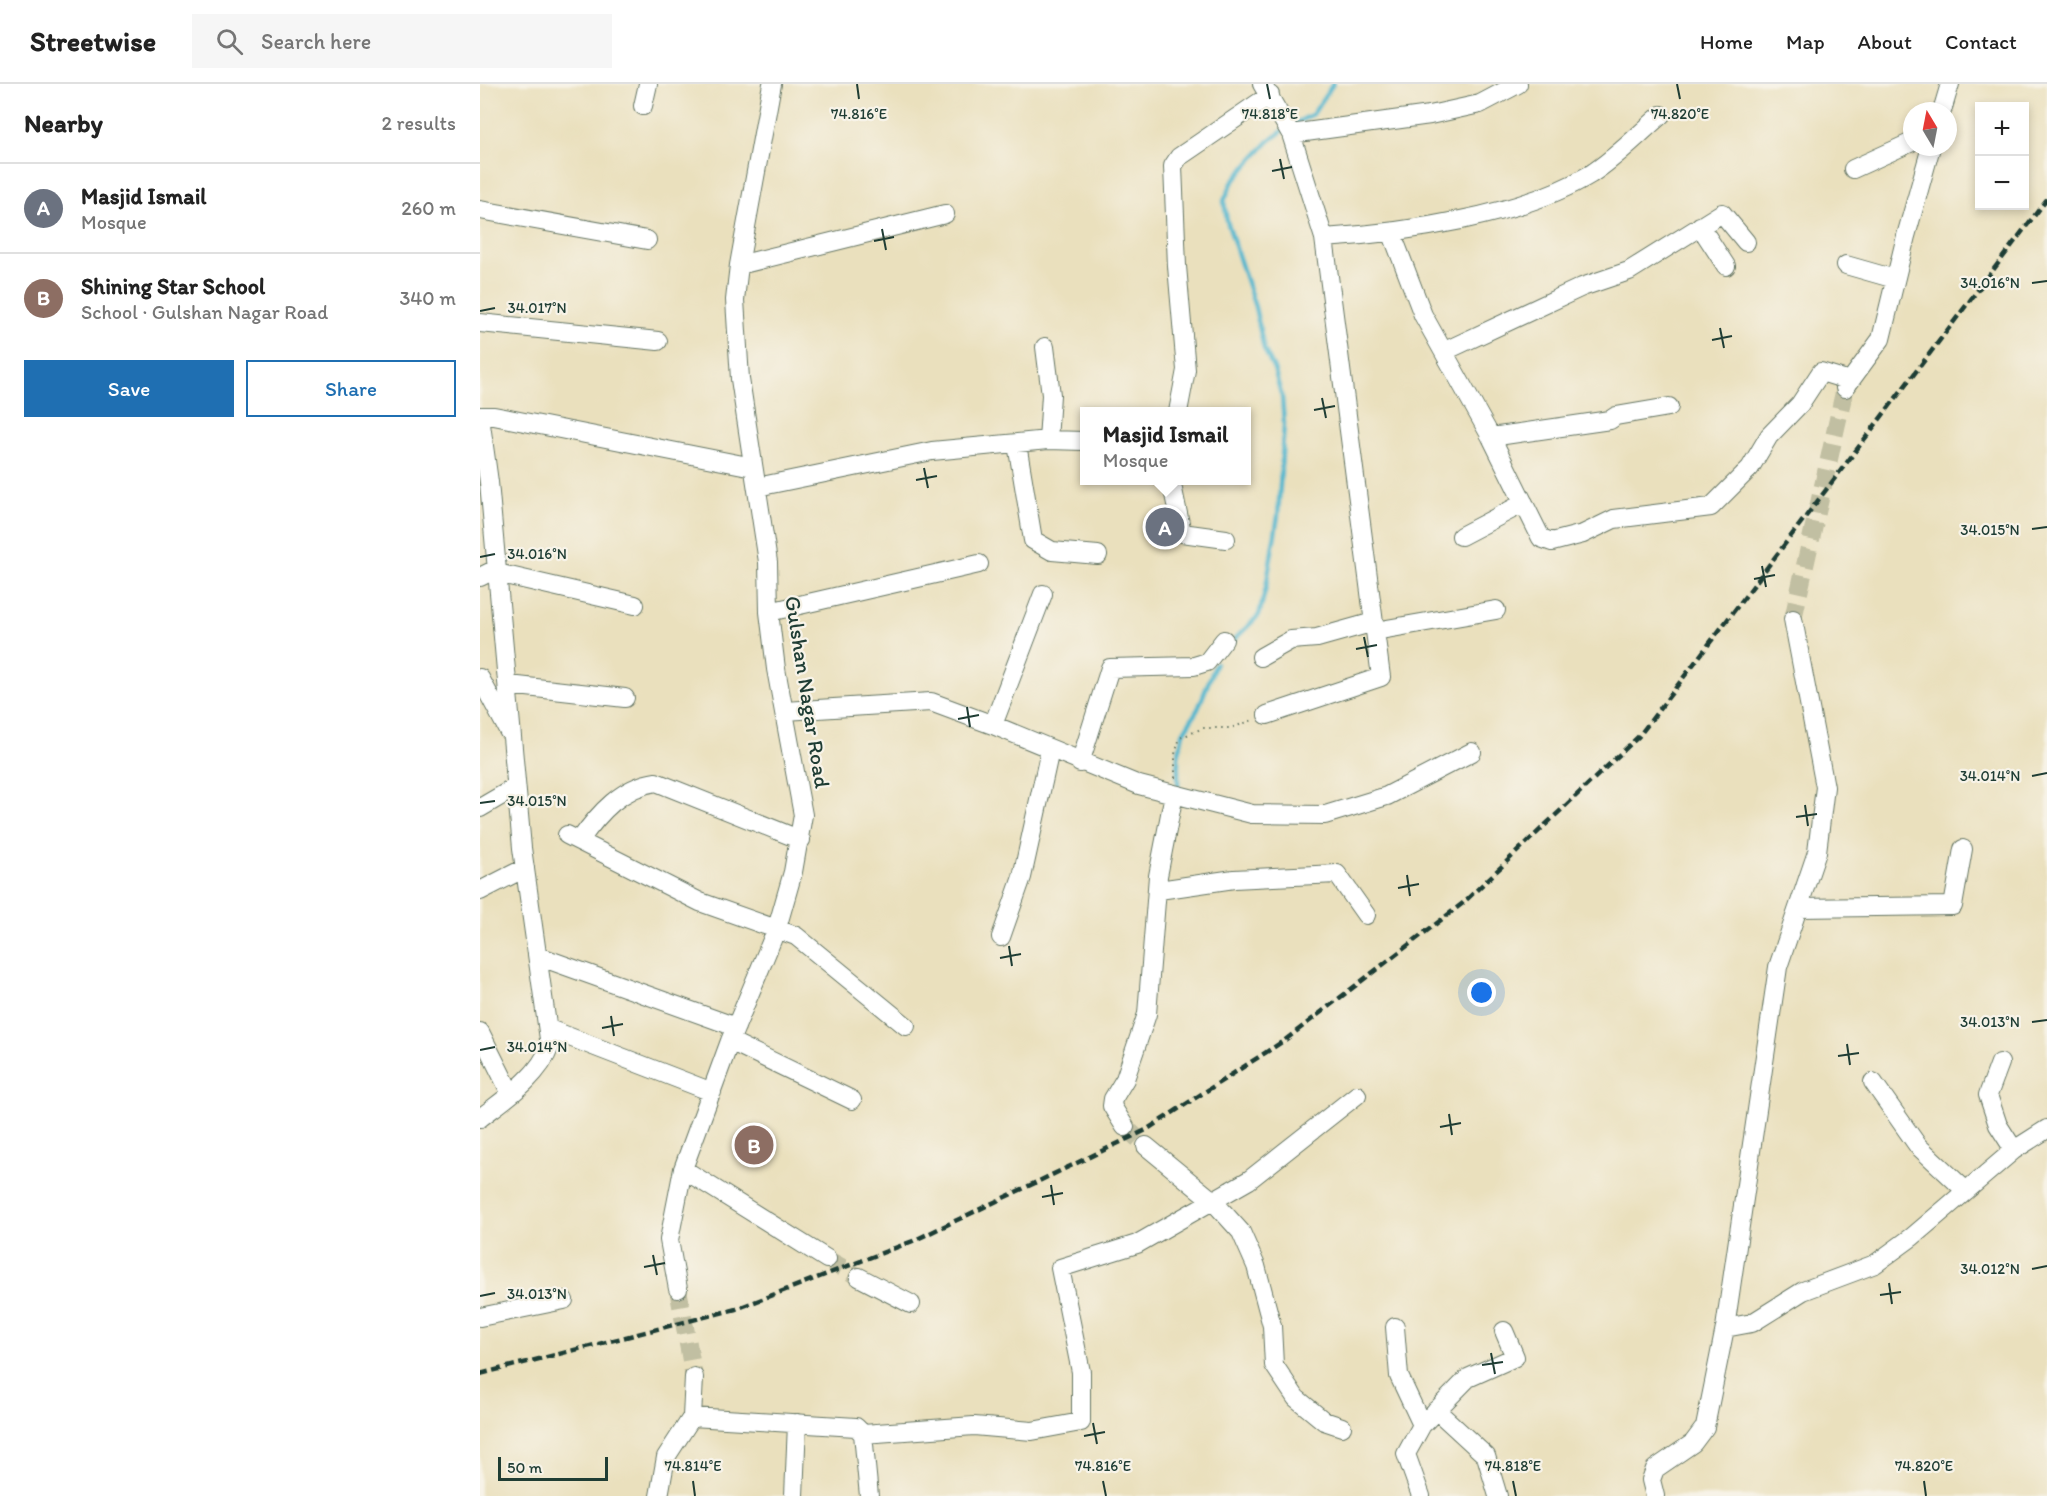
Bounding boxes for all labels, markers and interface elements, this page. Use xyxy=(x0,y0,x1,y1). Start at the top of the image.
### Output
search box xyxy=(192,14,612,68)
text: Streetwise xyxy=(30,24,156,58)
icon: search xyxy=(213,25,246,58)
text: Search here xyxy=(261,28,371,55)
text: Home xyxy=(1700,29,1753,54)
text: Map xyxy=(1786,29,1825,54)
text: About xyxy=(1858,29,1912,54)
text: Contact xyxy=(1945,29,2017,54)
north arrow xyxy=(1903,102,1957,156)
map controls xyxy=(1975,102,2029,210)
button: + xyxy=(1975,102,2029,156)
text: 74.816°E xyxy=(831,105,887,123)
text: 74.818°E xyxy=(1242,105,1298,123)
text: 74.820°E xyxy=(1651,105,1709,123)
text: Nearby xyxy=(24,107,103,139)
text: 2 results xyxy=(382,111,456,135)
button: − xyxy=(1975,156,2029,210)
text: Masjid Ismail xyxy=(81,183,207,210)
text: A xyxy=(37,196,50,220)
text: 260 m xyxy=(401,196,456,220)
text: Mosque xyxy=(81,210,147,234)
text: Shining Star School xyxy=(81,273,265,300)
text: 34.016°N xyxy=(1960,274,2020,292)
text: B xyxy=(37,286,50,310)
text: 340 m xyxy=(399,286,456,310)
text: 34.017°N xyxy=(507,299,567,317)
text: School · Gulshan Nagar Road xyxy=(81,300,328,324)
button: Save xyxy=(24,360,234,417)
button: Share xyxy=(246,360,456,417)
popup xyxy=(1080,407,1251,485)
text: Masjid Ismail xyxy=(1103,421,1228,448)
text: Mosque xyxy=(1103,448,1168,472)
pin: A xyxy=(1146,504,1184,550)
text: 34.015°N xyxy=(1960,521,2020,539)
text: 34.016°N xyxy=(507,545,567,563)
street label: Gulshan Nagar Road xyxy=(779,594,836,790)
text: 34.014°N xyxy=(1960,767,2020,785)
text: 34.015°N xyxy=(507,792,567,810)
your location xyxy=(1467,978,1496,1007)
text: 34.013°N xyxy=(1960,1013,2020,1031)
text: 34.014°N xyxy=(507,1038,567,1056)
pin: B xyxy=(734,1122,774,1168)
text: 34.012°N xyxy=(1960,1260,2020,1278)
text: 34.013°N xyxy=(507,1285,567,1303)
scale bar xyxy=(498,1454,608,1482)
text: 74.814°E xyxy=(664,1457,722,1475)
text: 74.816°E xyxy=(1075,1457,1131,1475)
text: 74.818°E xyxy=(1485,1457,1541,1475)
text: 74.820°E xyxy=(1895,1457,1953,1475)
text: 50 m xyxy=(507,1458,542,1477)

